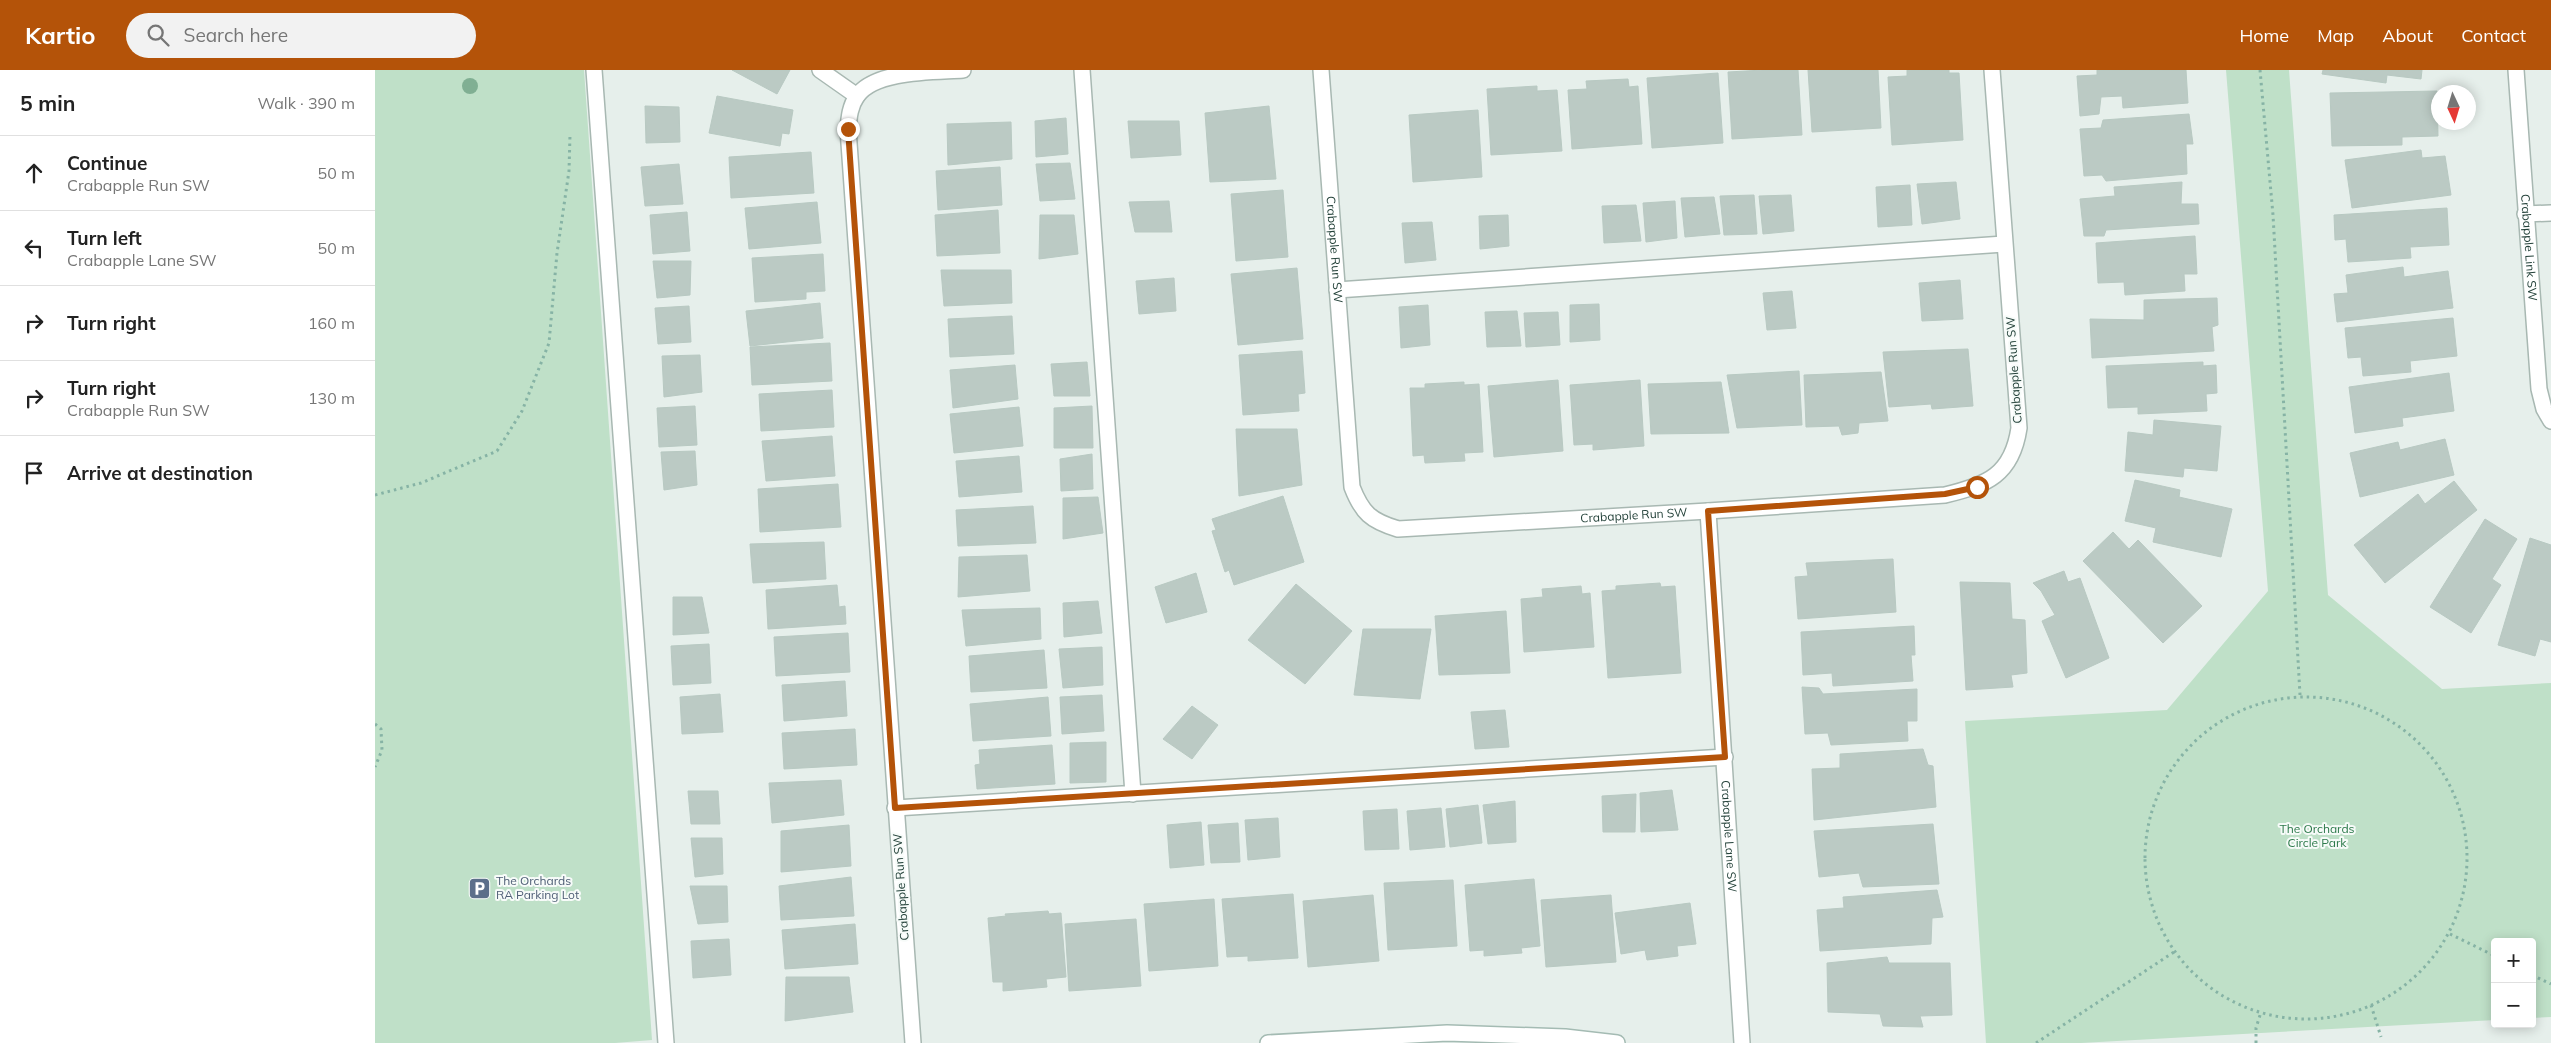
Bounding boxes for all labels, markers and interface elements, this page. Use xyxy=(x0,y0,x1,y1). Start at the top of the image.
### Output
search box xyxy=(126,13,476,58)
text: Kartio xyxy=(25,20,96,50)
icon: search xyxy=(144,21,172,49)
text: Search here xyxy=(184,23,288,47)
text: Home xyxy=(2239,24,2289,47)
text: Map xyxy=(2317,24,2354,47)
text: About xyxy=(2382,24,2433,47)
text: Contact xyxy=(2461,24,2526,47)
north arrow xyxy=(2431,85,2476,130)
text: 5 min xyxy=(20,90,75,116)
text: Walk · 390 m xyxy=(257,93,355,113)
route end xyxy=(837,118,860,141)
text: Continue xyxy=(67,151,147,175)
icon: ahead xyxy=(20,159,48,187)
text: 50 m xyxy=(318,163,355,183)
text: Crabapple Run SW xyxy=(67,175,210,195)
street label: Crabapple Link SW xyxy=(2518,193,2541,302)
street label: Crabapple Run SW xyxy=(1323,195,1346,303)
text: Turn left xyxy=(67,226,142,250)
icon: left xyxy=(20,234,48,262)
text: 50 m xyxy=(318,238,355,258)
text: Crabapple Lane SW xyxy=(67,250,217,270)
icon: right xyxy=(20,309,48,337)
text: Turn right xyxy=(67,311,156,335)
text: 160 m xyxy=(308,313,355,333)
street label: Crabapple Run SW xyxy=(2002,316,2025,424)
text: Turn right xyxy=(67,376,156,400)
icon: right xyxy=(20,384,48,412)
text: 130 m xyxy=(308,388,355,408)
text: Crabapple Run SW xyxy=(67,400,210,420)
icon: arrive xyxy=(20,459,48,487)
text: Arrive at destination xyxy=(67,461,253,485)
route start xyxy=(1966,476,1989,499)
street label: Crabapple Run SW xyxy=(1580,504,1688,525)
street label: Crabapple Lane SW xyxy=(1718,780,1740,893)
park label: The Orchards Circle Park xyxy=(2279,821,2355,850)
street label: Crabapple Run SW xyxy=(889,833,912,941)
place label: The Orchards RA Parking Lot xyxy=(496,873,579,902)
parking icon: The Orchards RA Parking Lot xyxy=(468,876,492,900)
map controls xyxy=(2491,938,2536,1028)
button: + xyxy=(2491,938,2536,983)
button: − xyxy=(2491,983,2536,1028)

